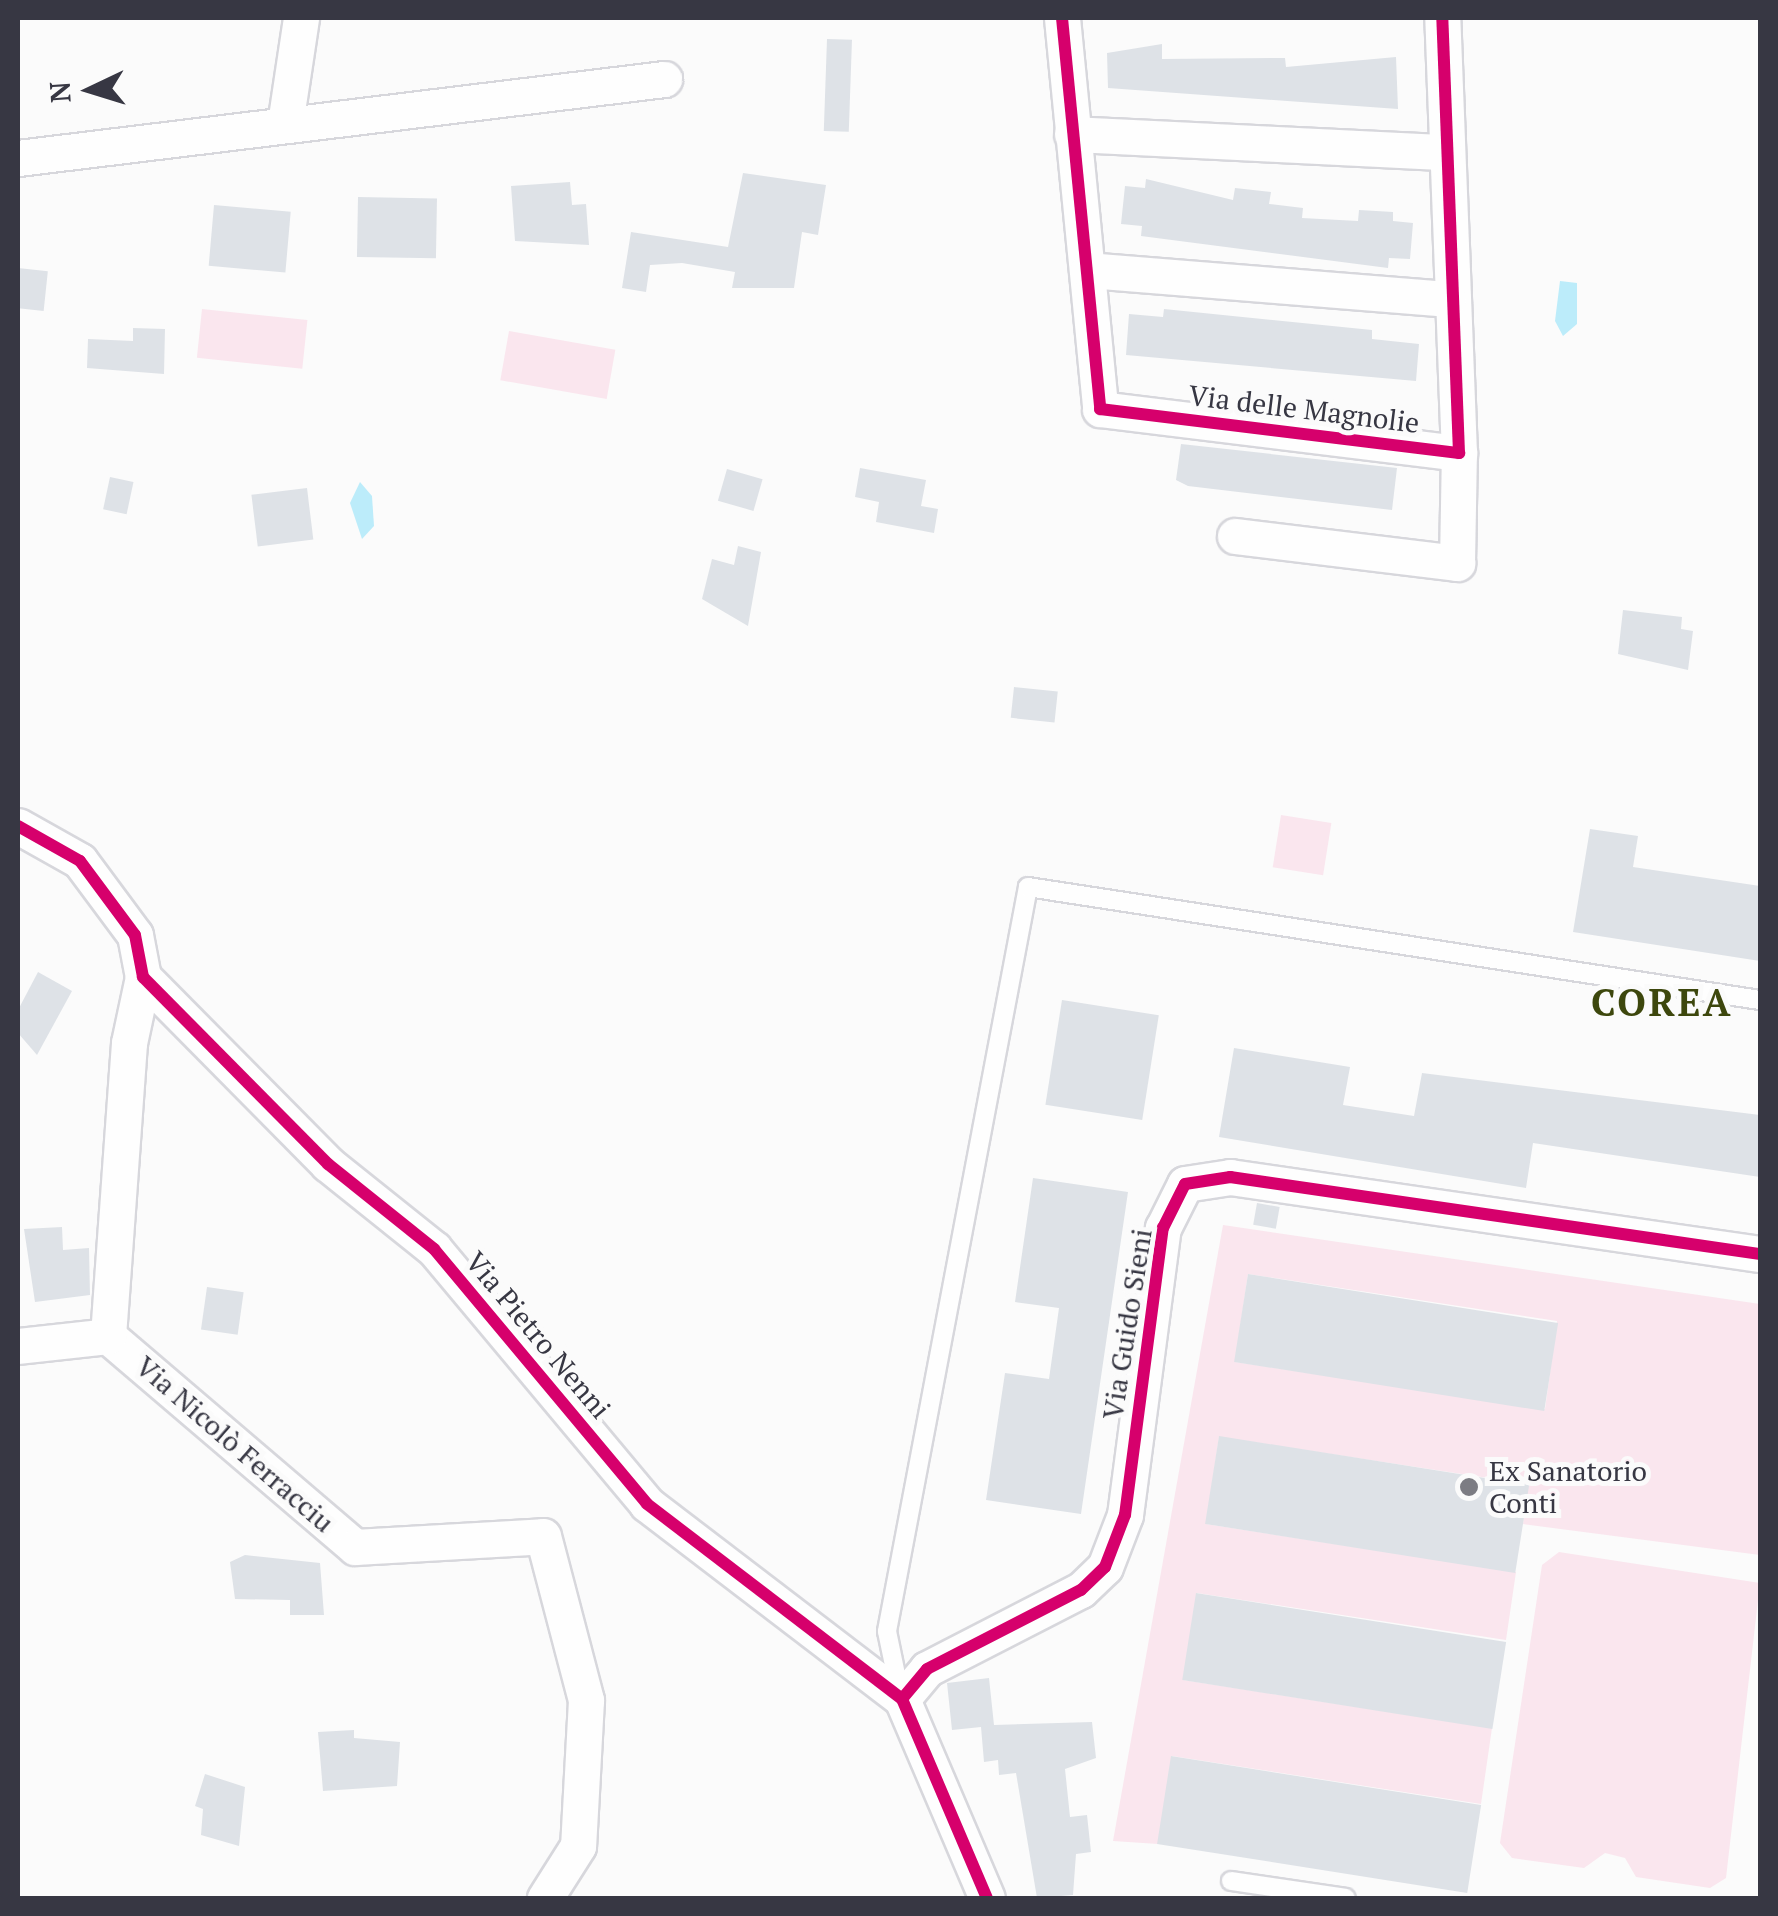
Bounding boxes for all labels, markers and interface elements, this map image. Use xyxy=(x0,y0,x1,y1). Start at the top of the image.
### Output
north arrow xyxy=(40,40,140,140)
text: N xyxy=(40,80,79,104)
street label: Via delle Magnolie xyxy=(1187,378,1421,440)
district label: COREA xyxy=(1591,980,1733,1026)
street label: Via Guido Sieni xyxy=(1095,1226,1159,1422)
street label: Via Pietro Nenni xyxy=(458,1245,618,1425)
street label: Via Nicolò Ferracciu xyxy=(129,1349,341,1539)
place label: Ex Sanatorio Conti xyxy=(1489,1454,1647,1520)
marker: Ex Sanatorio Conti xyxy=(1458,1476,1480,1498)

